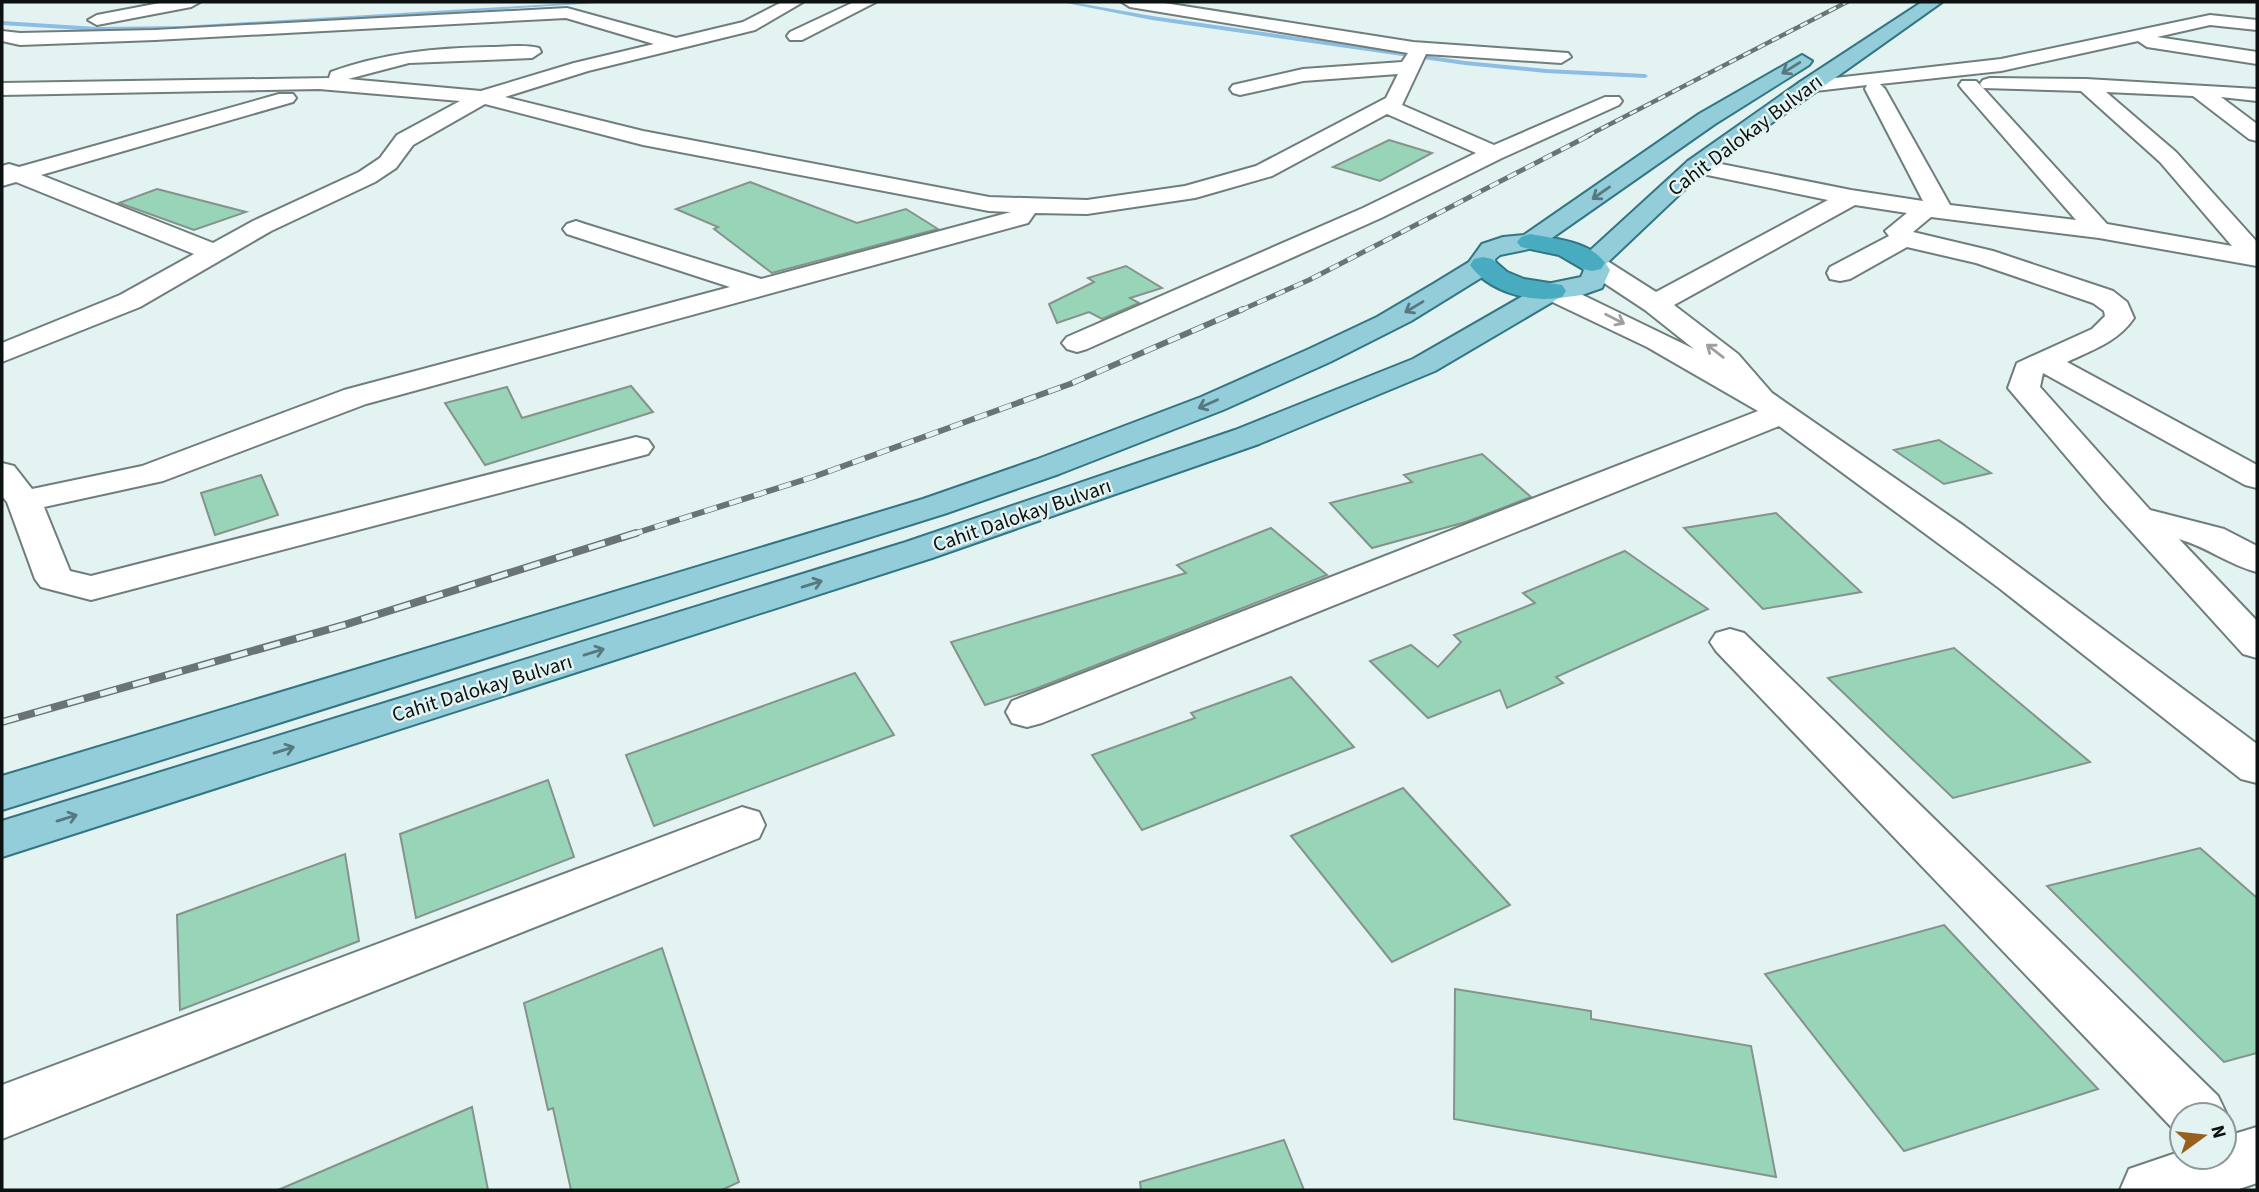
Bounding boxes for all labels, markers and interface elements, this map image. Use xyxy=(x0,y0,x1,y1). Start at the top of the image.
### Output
one-way arrow xyxy=(1781,61,1801,75)
street label: Cahit Dalokay Bulvarı xyxy=(1661,67,1829,203)
one-way arrow xyxy=(1592,186,1611,200)
one-way arrow xyxy=(1404,300,1424,314)
one-way arrow xyxy=(1604,312,1625,326)
one-way arrow xyxy=(1706,343,1724,358)
one-way arrow xyxy=(1198,399,1219,412)
street label: Cahit Dalokay Bulvarı xyxy=(929,470,1115,560)
one-way arrow xyxy=(800,577,822,590)
one-way arrow xyxy=(583,645,605,658)
street label: Cahit Dalokay Bulvarı xyxy=(388,646,576,730)
one-way arrow xyxy=(273,743,295,756)
one-way arrow xyxy=(56,811,78,824)
north arrow xyxy=(2168,1101,2238,1171)
text: N xyxy=(2203,1122,2233,1142)

